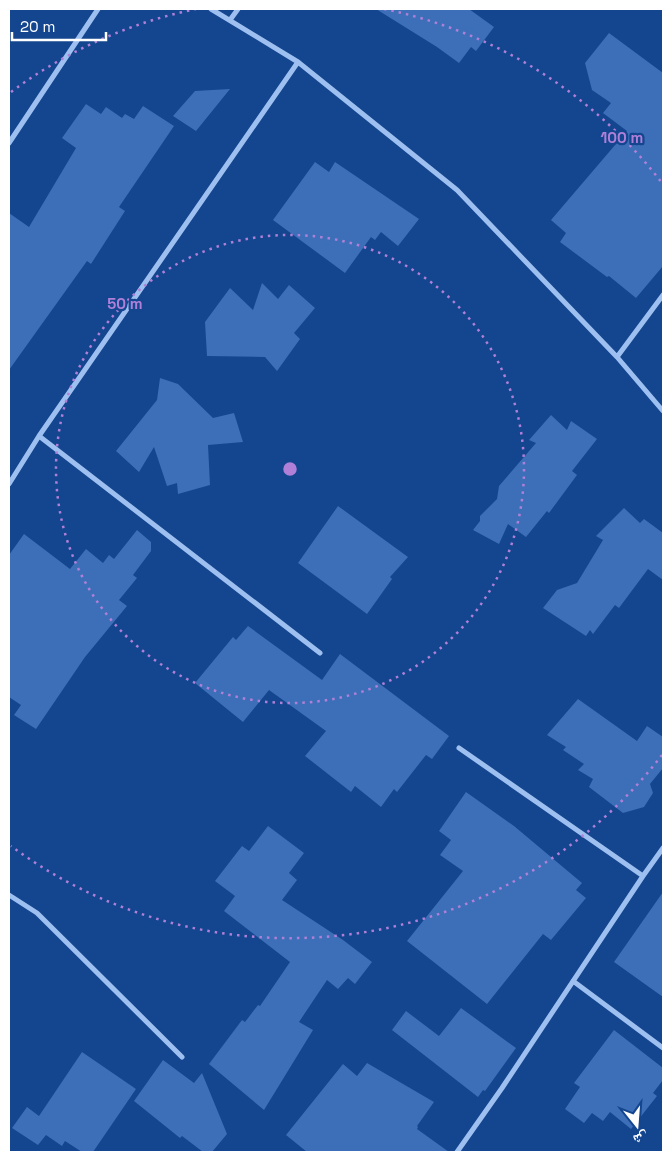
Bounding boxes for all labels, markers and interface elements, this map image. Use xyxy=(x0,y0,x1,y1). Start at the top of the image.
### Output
scale bar xyxy=(12,10,106,42)
text: 20 m xyxy=(20,17,55,36)
text: 100 m xyxy=(601,128,643,147)
text: 50 m xyxy=(107,294,143,313)
centre of rings xyxy=(281,460,299,478)
north arrow xyxy=(612,1101,662,1151)
text: ش xyxy=(631,1128,651,1149)

